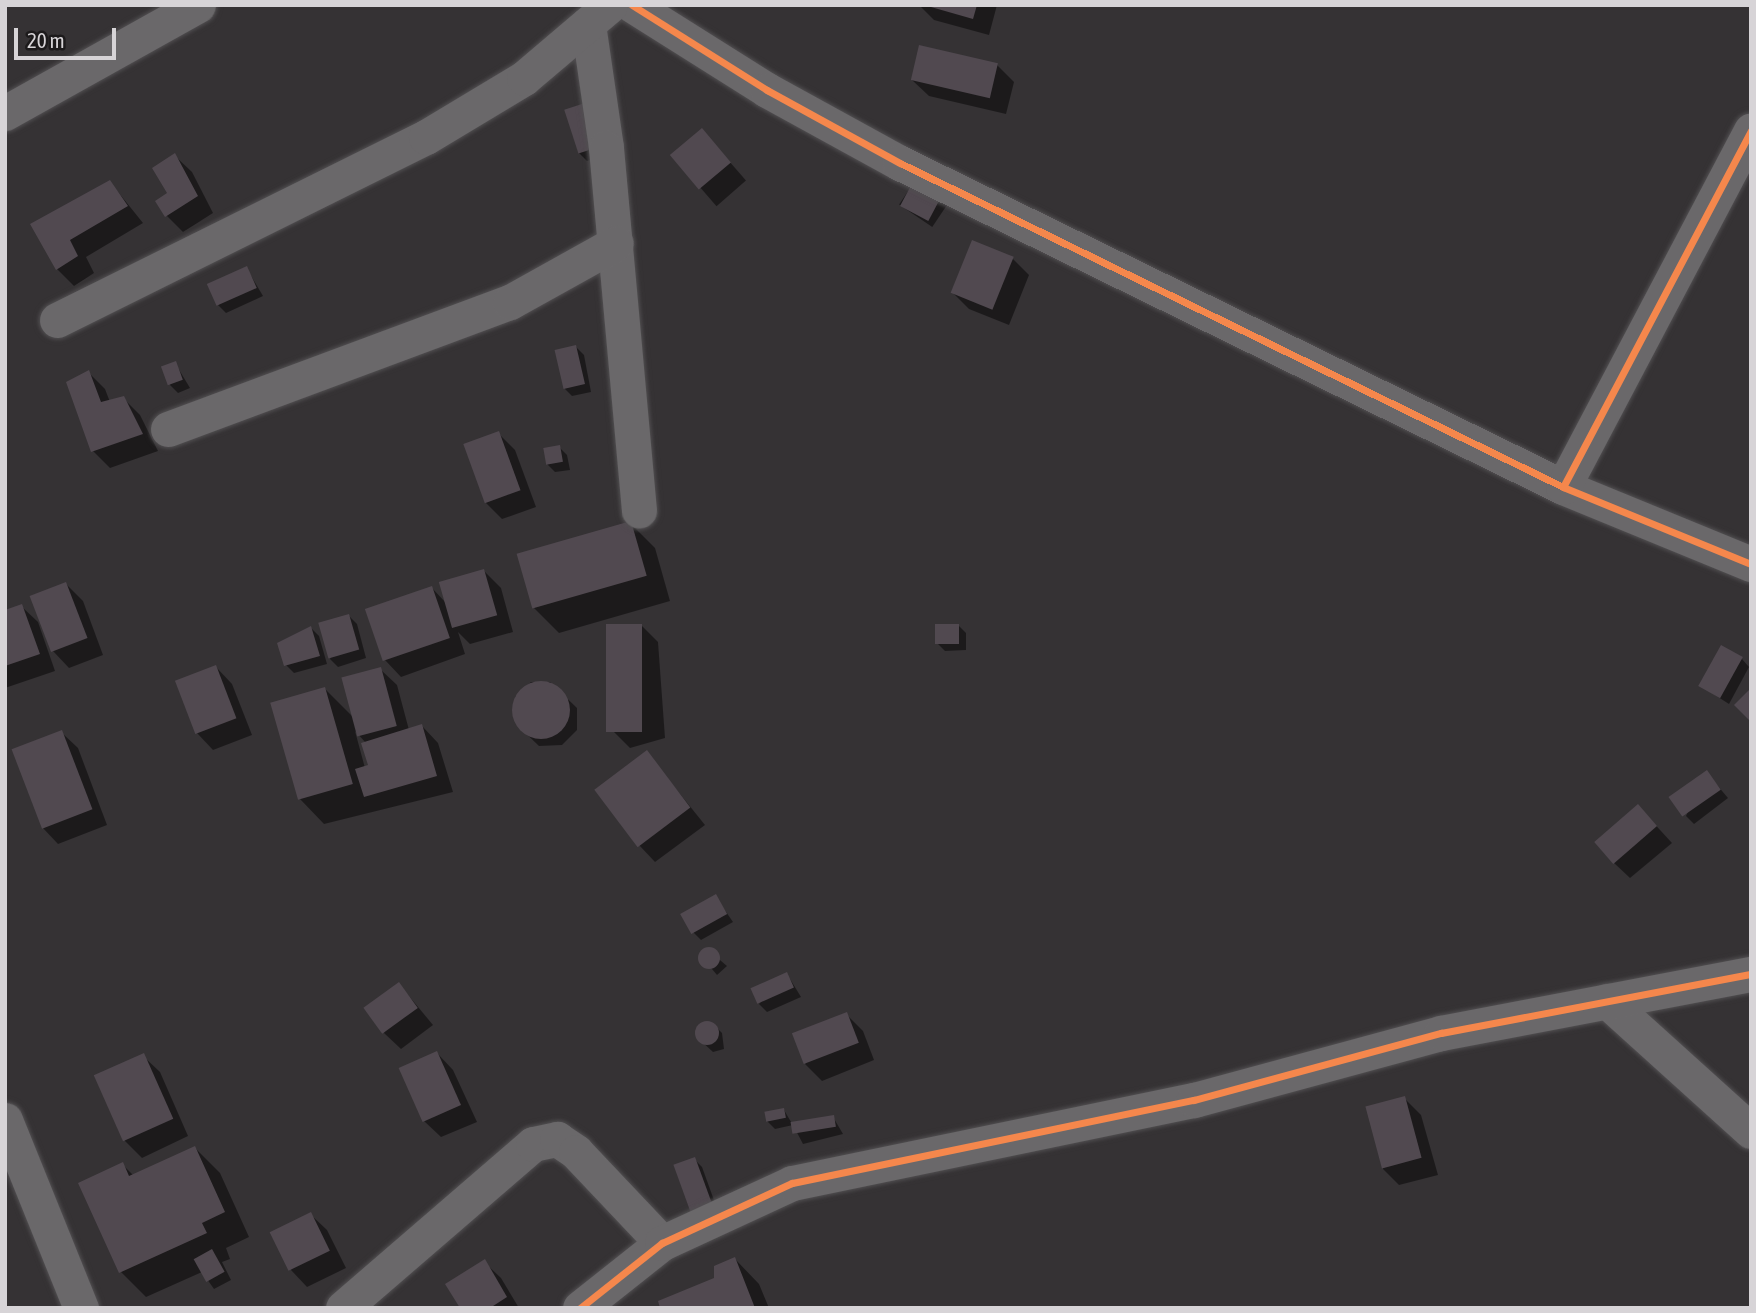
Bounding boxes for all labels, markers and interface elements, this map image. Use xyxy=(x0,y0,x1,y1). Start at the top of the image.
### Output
scale bar xyxy=(18,14,119,58)
text: 20 m xyxy=(27,28,65,52)

